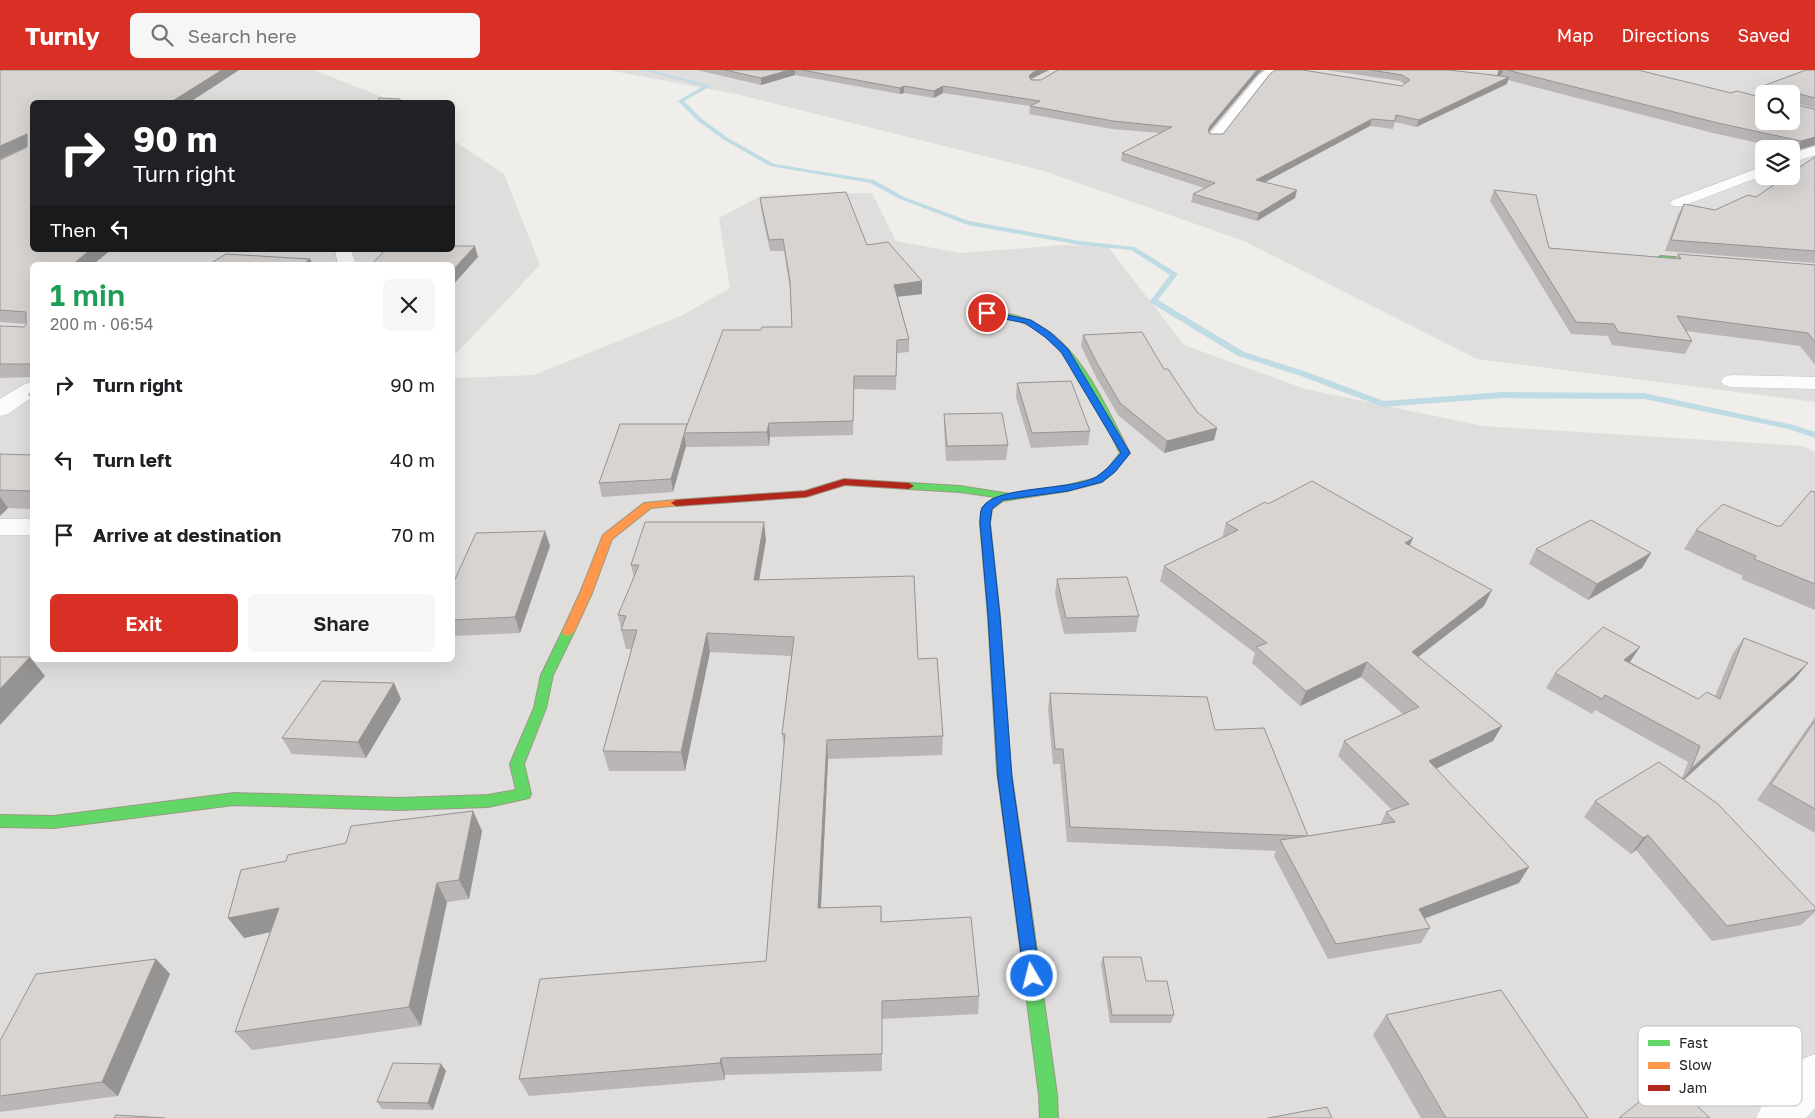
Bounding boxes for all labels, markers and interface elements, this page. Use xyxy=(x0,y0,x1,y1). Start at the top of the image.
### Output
search box xyxy=(130,13,480,58)
text: Turnly xyxy=(25,21,100,50)
icon: search xyxy=(148,21,176,49)
text: Search here xyxy=(188,24,297,47)
text: Map xyxy=(1557,24,1593,46)
text: Directions xyxy=(1621,24,1709,46)
text: Saved xyxy=(1737,24,1790,46)
map controls xyxy=(1755,85,1800,185)
button: search xyxy=(1755,85,1800,130)
text: 90 m xyxy=(133,118,217,160)
icon: right xyxy=(50,120,115,185)
button: layers xyxy=(1755,140,1800,185)
text: Turn right xyxy=(133,160,236,187)
icon: left xyxy=(106,215,134,243)
text: Then xyxy=(50,218,96,241)
text: 1 min xyxy=(50,277,125,313)
button: close xyxy=(383,279,435,331)
pin xyxy=(966,292,1008,334)
icon: arrive xyxy=(973,299,1001,327)
text: 200 m · 06:54 xyxy=(50,314,154,334)
icon: right xyxy=(50,371,78,399)
text: Turn right xyxy=(93,373,183,396)
text: 90 m xyxy=(390,373,435,396)
icon: left xyxy=(50,446,78,474)
text: Turn left xyxy=(93,448,172,471)
text: 40 m xyxy=(390,448,435,471)
icon: arrive xyxy=(50,521,78,549)
text: Arrive at destination xyxy=(93,523,281,546)
text: 70 m xyxy=(392,523,435,546)
button: Exit xyxy=(50,594,238,652)
button: Share xyxy=(248,594,435,652)
position arrow xyxy=(1005,949,1057,1001)
legend xyxy=(1638,1026,1802,1106)
text: Fast xyxy=(1679,1034,1708,1051)
text: Slow xyxy=(1679,1056,1712,1073)
text: Jam xyxy=(1679,1079,1707,1096)

